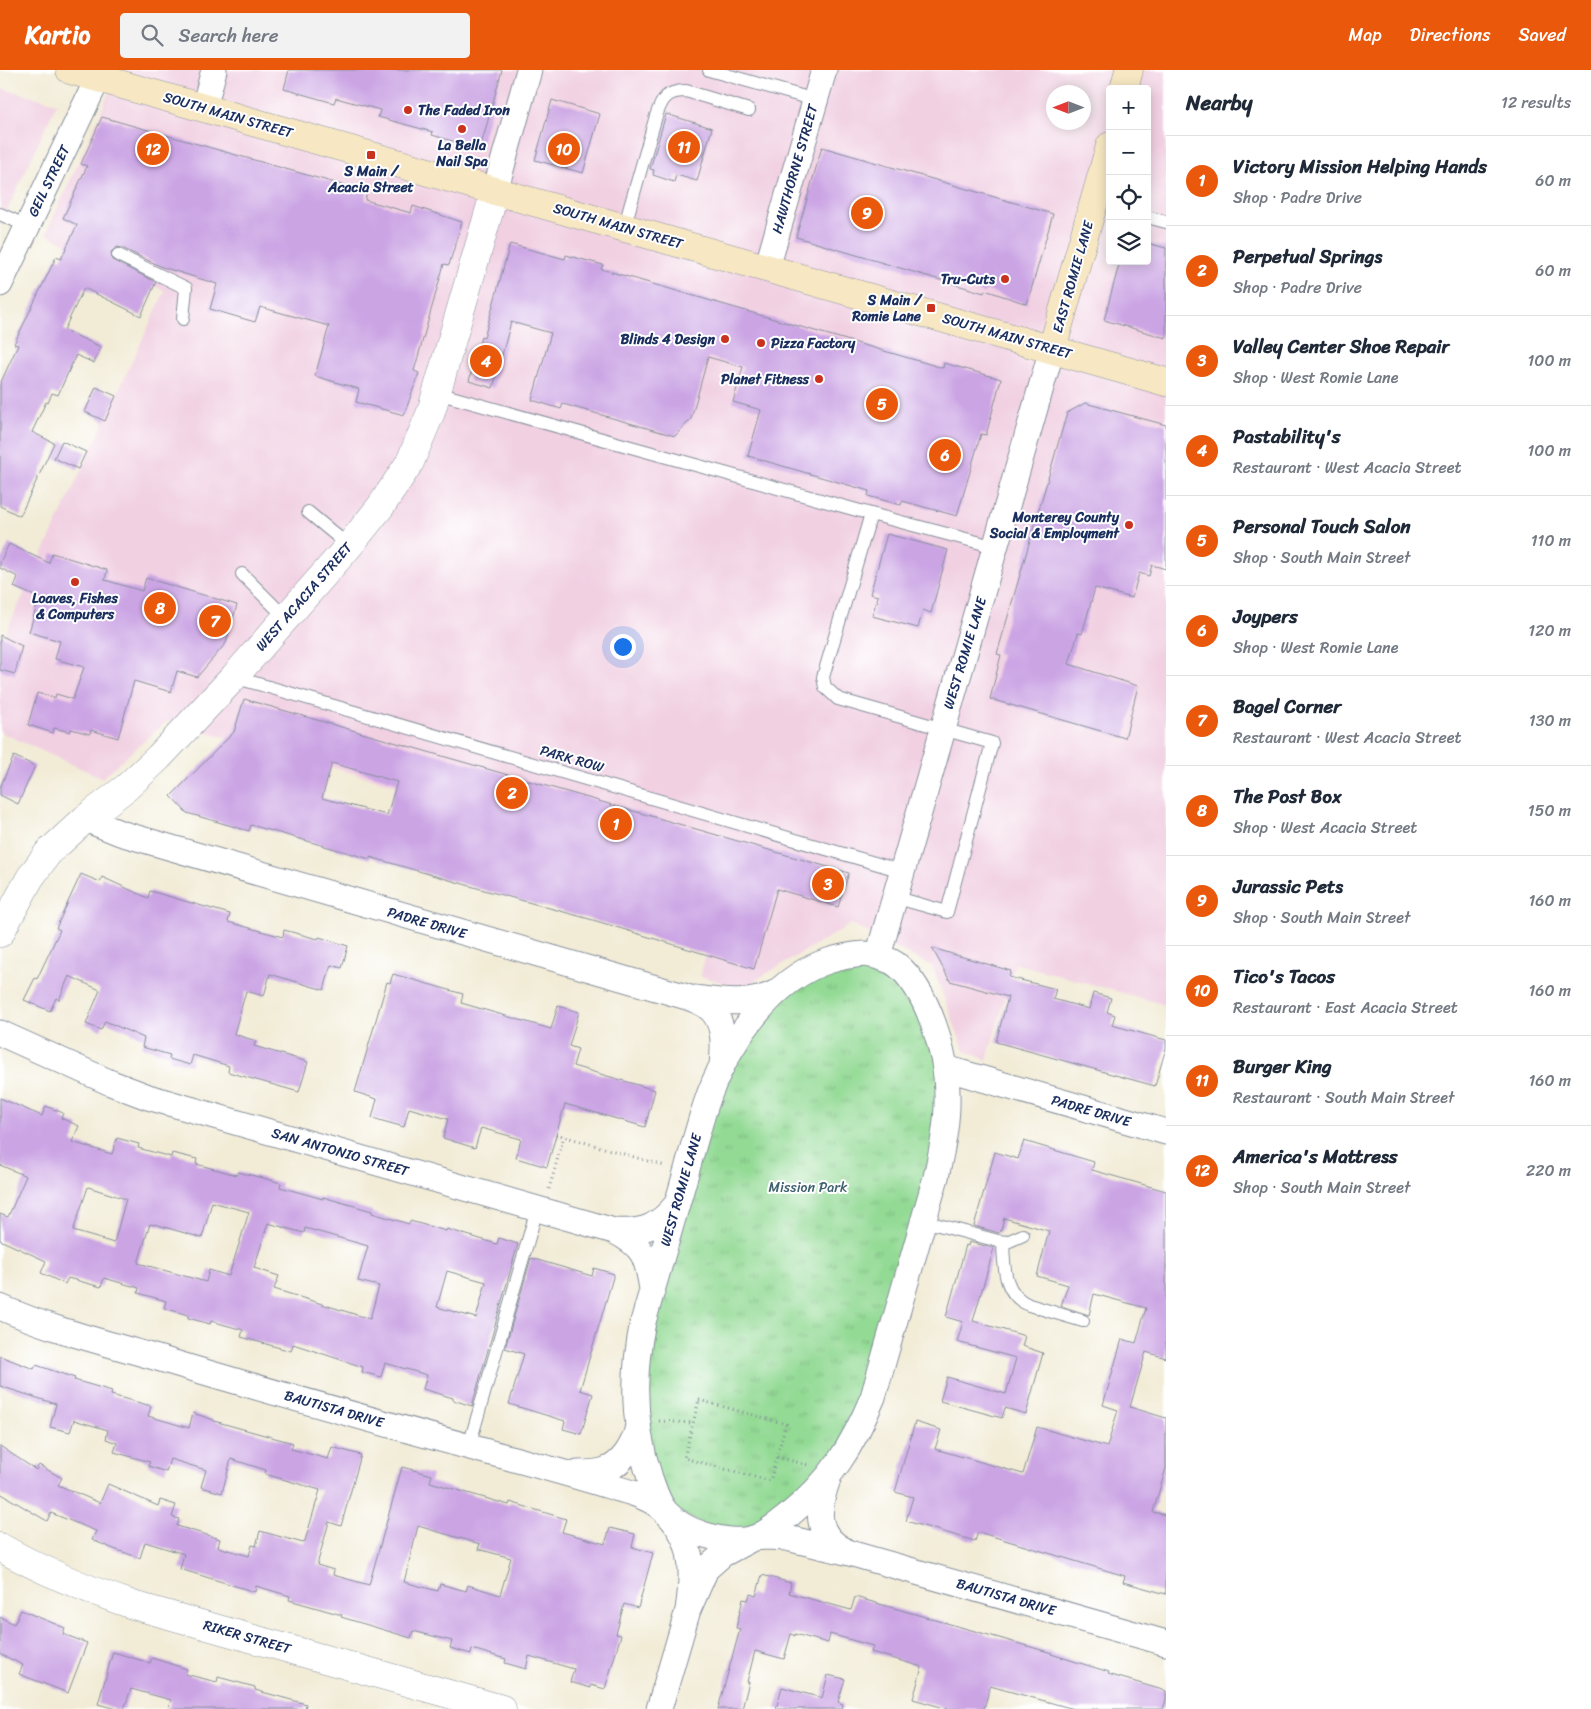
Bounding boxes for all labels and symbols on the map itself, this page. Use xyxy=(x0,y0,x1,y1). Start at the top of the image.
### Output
street label: SOUTH MAIN STREET xyxy=(160,85,297,146)
north arrow xyxy=(1046,85,1091,130)
place label: The Faded Iron xyxy=(418,98,510,123)
street label: HAWTHORNE STREET xyxy=(765,100,826,237)
marker: The Faded Iron xyxy=(402,104,414,116)
marker: La Bella Nail Spa xyxy=(456,123,468,135)
pin: 11 xyxy=(668,128,700,166)
pin: 12 xyxy=(137,130,169,168)
pin: 10 xyxy=(548,130,580,168)
place label: La Bella Nail Spa xyxy=(435,133,489,174)
street label: GEIL STREET xyxy=(21,140,78,221)
marker: S Main / Acacia Street xyxy=(365,149,377,161)
place label: S Main / Acacia Street xyxy=(327,159,415,200)
pin: 9 xyxy=(851,194,883,232)
street label: SOUTH MAIN STREET xyxy=(550,196,687,257)
street label: EAST ROMIE LANE xyxy=(1045,217,1101,336)
place label: Tru-Cuts xyxy=(941,267,995,292)
marker: Tru-Cuts xyxy=(999,273,1011,285)
place label: S Main / Romie Lane xyxy=(851,288,923,329)
marker: S Main / Romie Lane xyxy=(925,302,937,314)
street label: SOUTH MAIN STREET xyxy=(939,306,1076,367)
place label: Blinds 4 Design xyxy=(620,327,715,352)
place label: Pizza Factory xyxy=(771,331,856,356)
marker: Blinds 4 Design xyxy=(719,333,731,345)
marker: Pizza Factory xyxy=(755,337,767,349)
pin: 4 xyxy=(470,342,502,380)
place label: Planet Fitness xyxy=(721,367,810,392)
marker: Planet Fitness xyxy=(813,373,825,385)
pin: 5 xyxy=(866,385,898,423)
pin: 6 xyxy=(929,436,961,474)
place label: Monterey County Social & Employment xyxy=(989,505,1120,546)
marker: Monterey County Social & Employment xyxy=(1123,519,1135,531)
street label: WEST ACACIA STREET xyxy=(249,536,359,657)
marker: Loaves, Fishes & Computers xyxy=(69,576,81,588)
place label: Loaves, Fishes & Computers xyxy=(32,586,119,627)
pin: 8 xyxy=(144,589,176,627)
street label: WEST ROMIE LANE xyxy=(936,593,994,712)
pin: 7 xyxy=(199,602,231,640)
your location xyxy=(610,634,636,660)
street label: PARK ROW xyxy=(537,738,607,780)
pin: 2 xyxy=(496,774,528,812)
pin: 1 xyxy=(600,805,632,843)
pin: 3 xyxy=(812,865,844,903)
street label: PADRE DRIVE xyxy=(384,900,471,947)
street label: PADRE DRIVE xyxy=(1048,1088,1135,1135)
street label: SAN ANTONIO STREET xyxy=(268,1120,413,1184)
street label: WEST ROMIE LANE xyxy=(653,1130,709,1249)
park label: Mission Park xyxy=(769,1175,848,1200)
street label: BAUTISTA DRIVE xyxy=(281,1383,388,1435)
street label: BAUTISTA DRIVE xyxy=(953,1571,1060,1623)
street label: RIKER STREET xyxy=(200,1613,295,1662)

